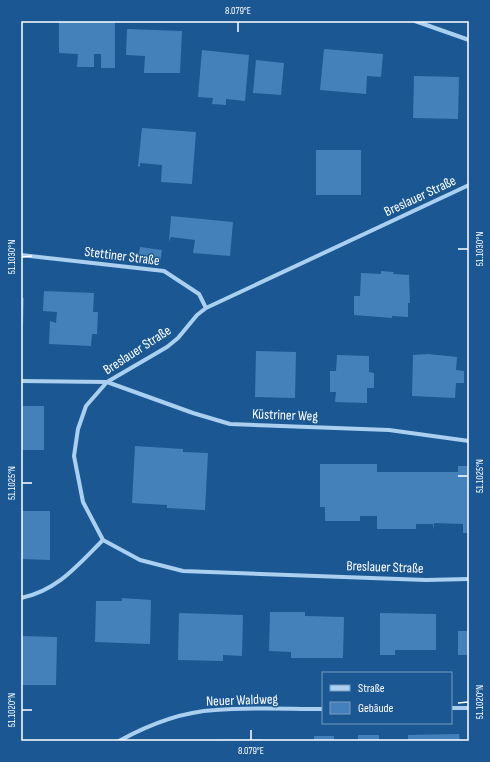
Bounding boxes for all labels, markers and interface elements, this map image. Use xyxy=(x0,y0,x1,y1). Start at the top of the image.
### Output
text: 8.079°E xyxy=(225,5,251,17)
street label: Breslauer Straße xyxy=(381,172,459,220)
text: 51.1030°N xyxy=(474,232,486,266)
text: 51.1030°N xyxy=(6,240,18,274)
street label: Stettiner Straße xyxy=(83,243,161,269)
street label: Breslauer Straße xyxy=(100,322,174,378)
street label: Küstriner Weg xyxy=(252,405,319,425)
text: 51.1025°N xyxy=(474,459,486,493)
text: 51.1025°N xyxy=(6,466,18,500)
street label: Breslauer Straße xyxy=(346,557,424,577)
legend xyxy=(322,672,452,724)
text: Straße xyxy=(358,681,385,696)
text: 51.1020°N xyxy=(474,685,486,719)
street label: Neuer Waldweg xyxy=(206,690,279,710)
text: 51.1020°N xyxy=(6,693,18,727)
text: Gebäude xyxy=(358,701,393,716)
text: 8.079°E xyxy=(238,745,264,757)

